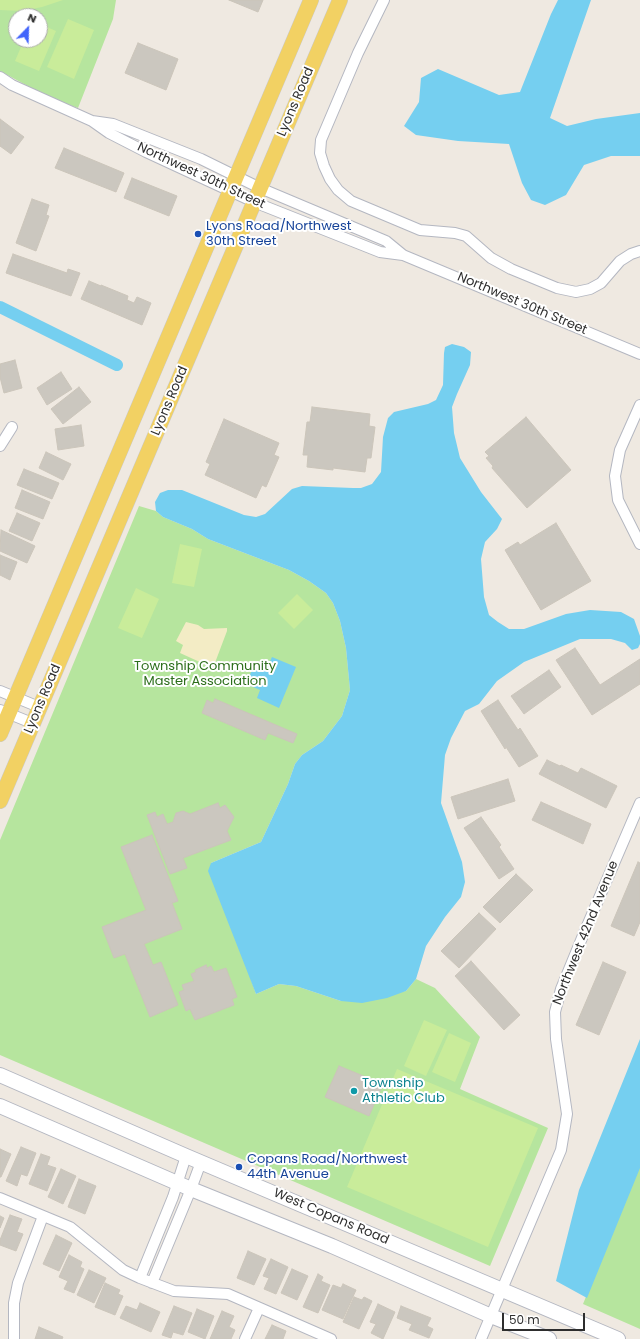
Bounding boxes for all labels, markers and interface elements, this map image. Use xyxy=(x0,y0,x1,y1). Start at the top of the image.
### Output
north arrow xyxy=(8,8,48,48)
text: N xyxy=(25,9,39,27)
street label: Lyons Road xyxy=(274,65,318,139)
street label: Northwest 30th Street xyxy=(134,139,268,213)
place label: Lyons Road/Northwest 30th Street xyxy=(206,219,351,250)
marker: Lyons Road/Northwest 30th Street xyxy=(193,229,203,239)
street label: Northwest 30th Street xyxy=(455,270,589,338)
street label: Lyons Road xyxy=(148,364,192,438)
park label: Township Community Master Association xyxy=(134,659,276,690)
street label: Lyons Road xyxy=(21,662,65,736)
street label: Northwest 42nd Avenue xyxy=(550,859,622,1007)
place label: Township Athletic Club xyxy=(362,1076,445,1107)
marker: Township Athletic Club xyxy=(349,1086,359,1096)
place label: Copans Road/Northwest 44th Avenue xyxy=(247,1152,407,1183)
marker: Copans Road/Northwest 44th Avenue xyxy=(234,1162,244,1172)
street label: West Copans Road xyxy=(271,1186,391,1248)
scale bar xyxy=(504,1305,587,1331)
text: 50 m xyxy=(509,1311,540,1328)

